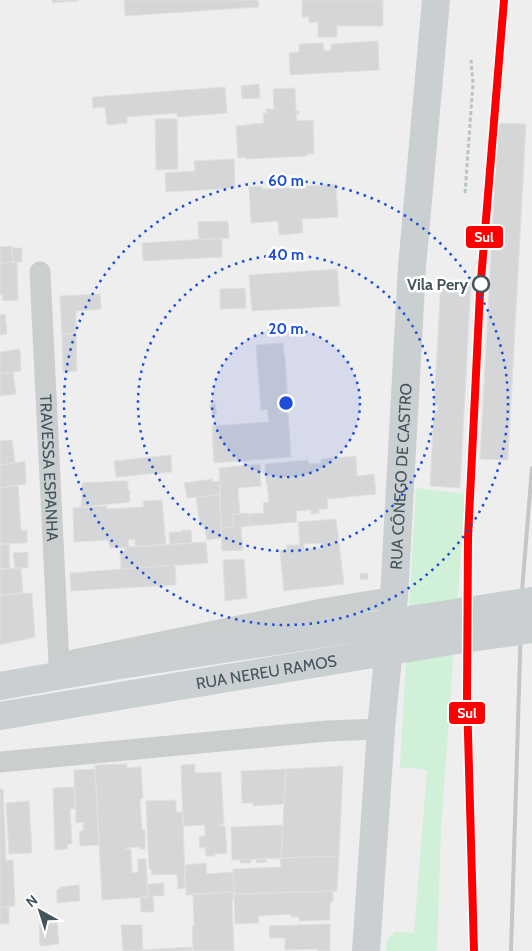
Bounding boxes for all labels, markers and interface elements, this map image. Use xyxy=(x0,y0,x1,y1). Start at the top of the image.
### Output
text: 60 m xyxy=(268,172,304,190)
line badge: Sul xyxy=(465,225,504,249)
text: Sul xyxy=(474,228,494,246)
text: 40 m xyxy=(268,246,304,264)
place label: Vila Pery xyxy=(407,275,468,294)
marker: Vila Pery xyxy=(472,275,490,293)
text: 20 m xyxy=(269,320,303,338)
street label: RUA CÔNEGO DE CASTRO xyxy=(386,383,415,570)
street label: TRAVESSA ESPANHA xyxy=(36,394,63,542)
centre of rings xyxy=(277,394,295,412)
street label: RUA NEREU RAMOS xyxy=(195,651,338,693)
line badge: Sul xyxy=(448,701,486,725)
text: Sul xyxy=(457,704,477,722)
north arrow xyxy=(15,886,65,936)
text: N xyxy=(22,891,41,911)

